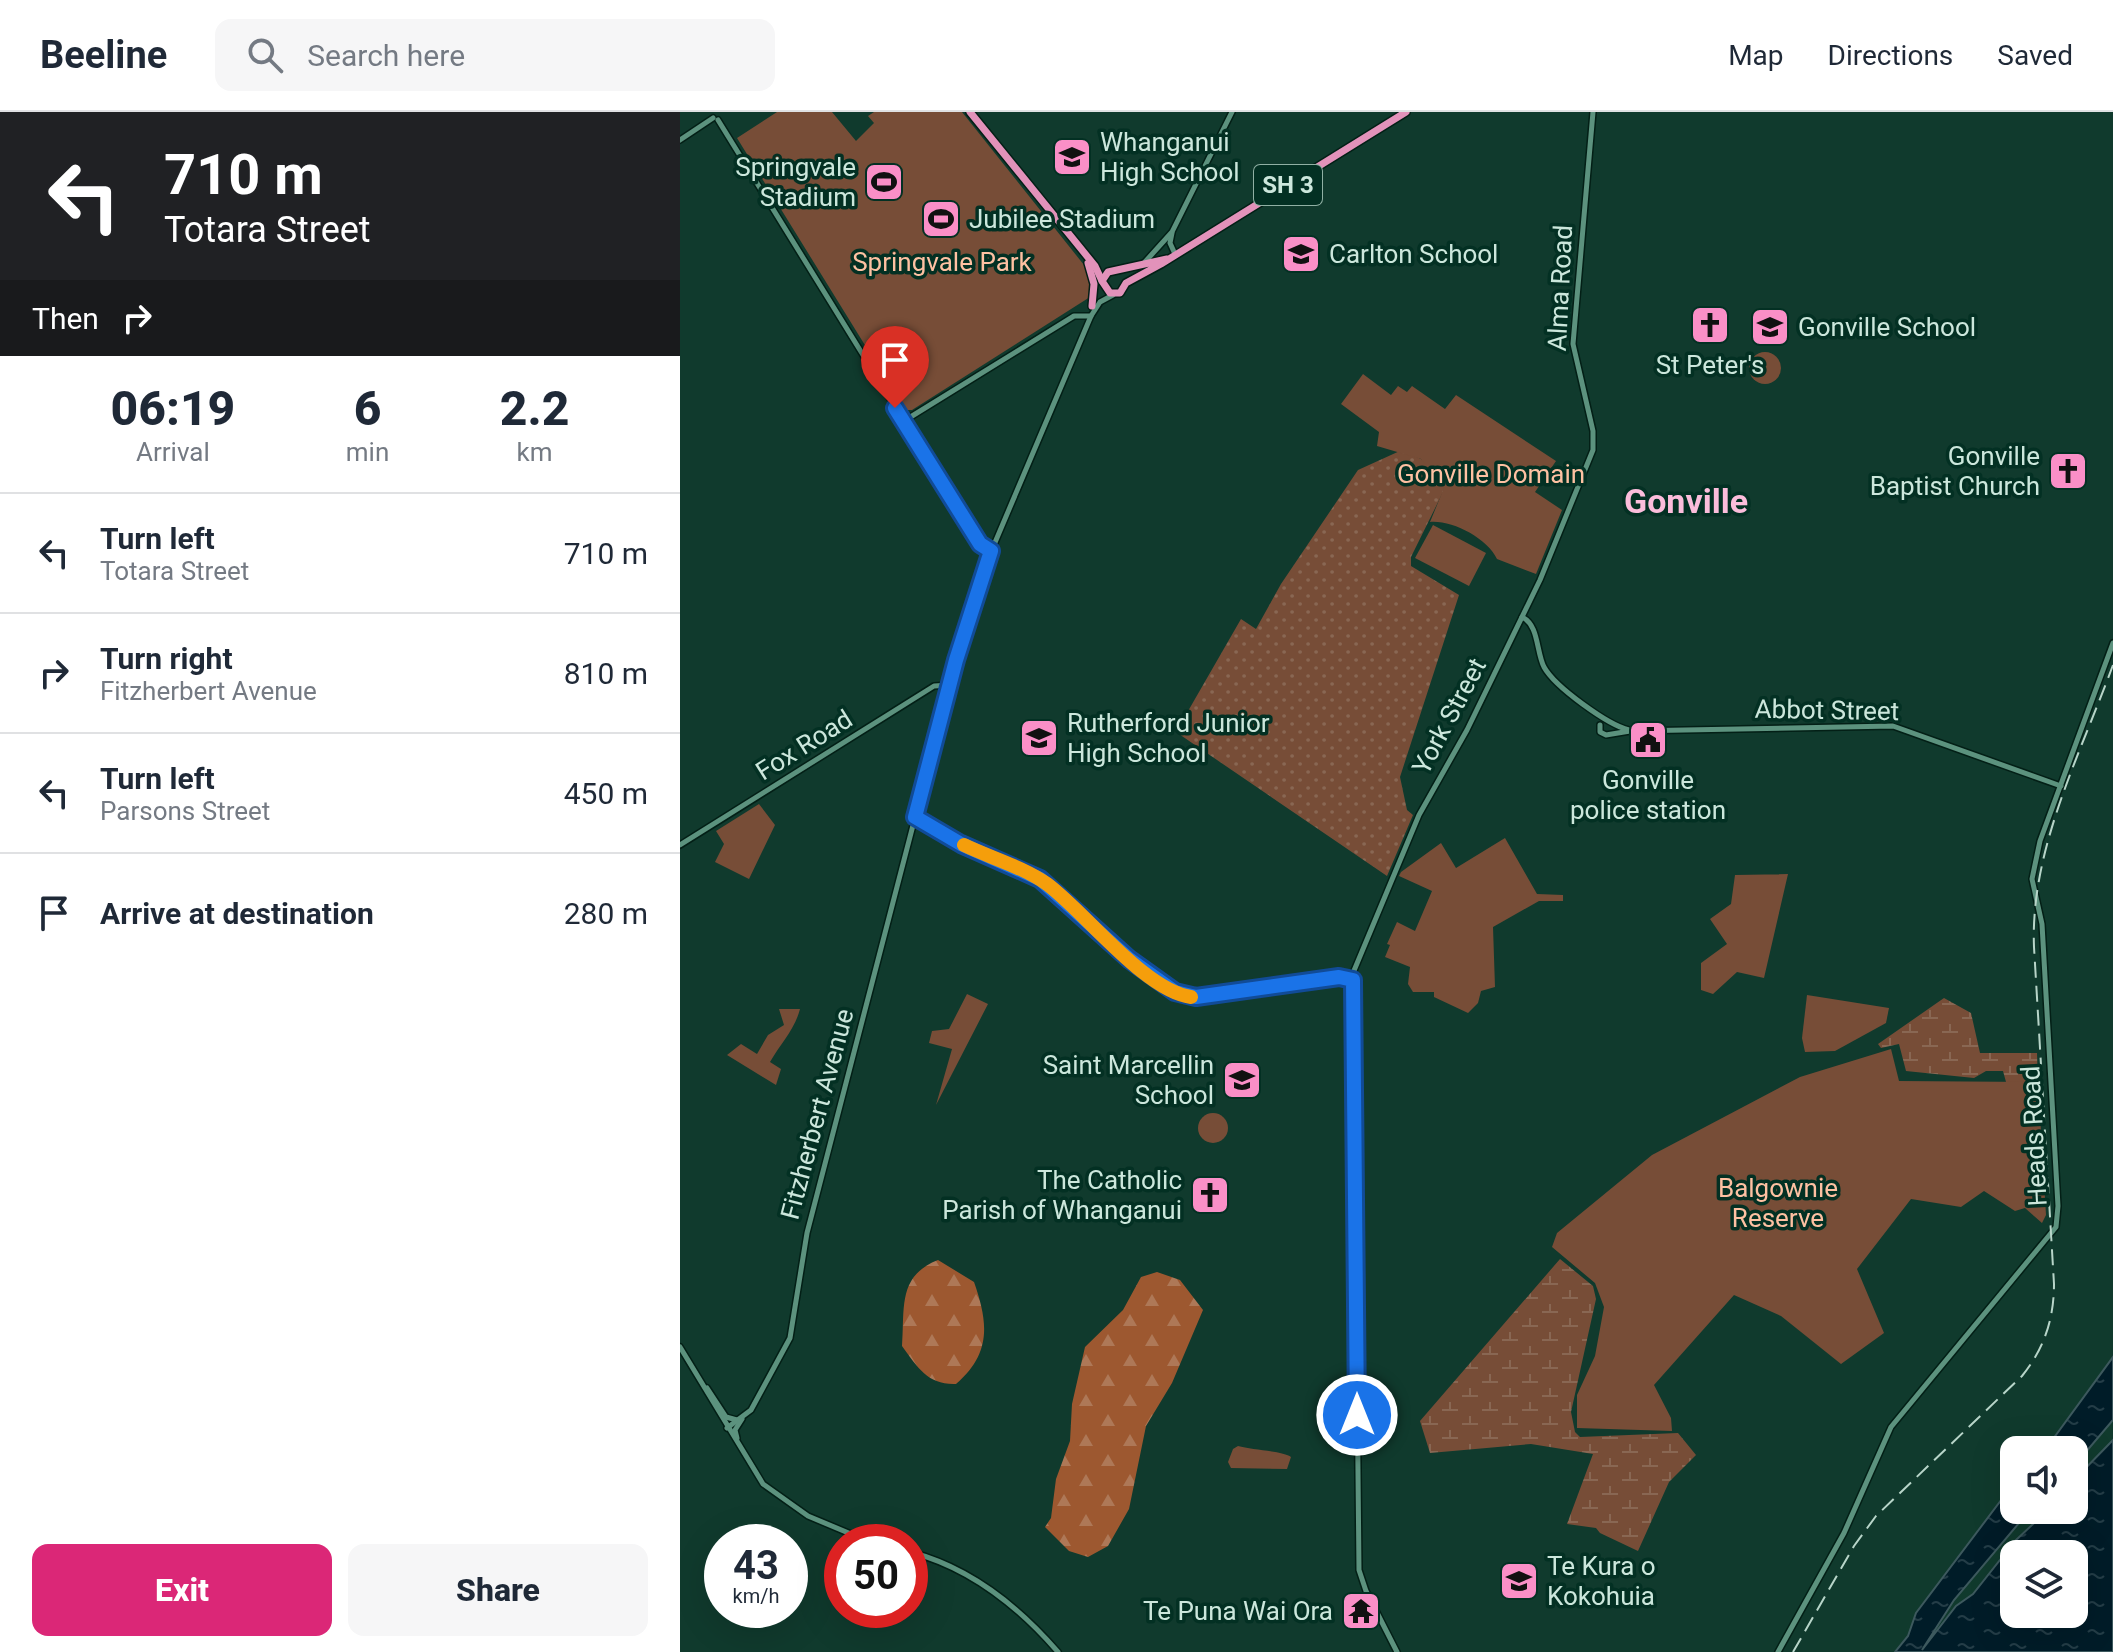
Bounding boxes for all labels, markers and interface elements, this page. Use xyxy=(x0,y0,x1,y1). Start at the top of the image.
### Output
search box xyxy=(215,19,775,91)
text: Beeline xyxy=(40,33,167,77)
icon: search xyxy=(243,33,287,77)
text: Search here xyxy=(307,38,465,73)
text: Map xyxy=(1728,39,1784,72)
text: Directions xyxy=(1828,39,1953,72)
text: Saved xyxy=(1997,39,2073,72)
place label: Whanganui High School xyxy=(1100,127,1240,187)
school or university icon: Whanganui High School xyxy=(1051,136,1093,178)
text: 710 m xyxy=(164,142,323,208)
icon: left xyxy=(32,144,136,248)
place label: Springvale Stadium xyxy=(735,152,856,212)
sports icon: Springvale Stadium xyxy=(863,161,905,203)
road number: SH 3 xyxy=(1254,165,1322,205)
sports icon: Jubilee Stadium xyxy=(920,198,962,240)
place label: Jubilee Stadium xyxy=(969,204,1155,234)
text: Totara Street xyxy=(164,209,371,251)
street label: Alma Road xyxy=(1542,224,1578,352)
school or university icon: Carlton School xyxy=(1280,233,1322,275)
place label: Carlton School xyxy=(1329,239,1498,269)
park label: Springvale Park xyxy=(852,247,1033,277)
icon: right xyxy=(115,296,159,340)
text: Then xyxy=(32,301,99,336)
church icon: St Peter's xyxy=(1689,304,1731,346)
school or university icon: Gonville School xyxy=(1749,306,1791,348)
place label: Gonville School xyxy=(1798,312,1976,342)
pin xyxy=(861,326,929,408)
icon: arrive xyxy=(873,338,917,382)
place label: St Peter's xyxy=(1656,350,1764,380)
text: 06:19 xyxy=(111,380,235,437)
text: 6 xyxy=(354,380,381,437)
text: 2.2 xyxy=(500,380,569,437)
text: Arrival xyxy=(136,437,210,467)
text: min xyxy=(346,437,389,467)
text: km xyxy=(517,437,553,467)
place label: Gonville Baptist Church xyxy=(1870,441,2040,501)
church icon: Gonville Baptist Church xyxy=(2047,450,2089,492)
park label: Gonville Domain xyxy=(1397,459,1585,489)
district label: Gonville xyxy=(1624,481,1748,521)
text: Turn left xyxy=(100,521,215,556)
icon: left xyxy=(32,531,76,575)
text: 710 m xyxy=(564,536,648,571)
text: Totara Street xyxy=(100,556,249,586)
text: Turn right xyxy=(100,641,233,676)
icon: right xyxy=(32,651,76,695)
street label: York Street xyxy=(1406,653,1492,779)
text: 810 m xyxy=(564,656,648,691)
text: Fitzherbert Avenue xyxy=(100,676,317,706)
street label: Abbot Street xyxy=(1754,694,1900,726)
street label: Fox Road xyxy=(750,704,858,786)
place label: Rutherford Junior High School xyxy=(1067,708,1270,768)
school or university icon: Rutherford Junior High School xyxy=(1018,717,1060,759)
public building icon: Gonville police station xyxy=(1627,719,1669,761)
text: Turn left xyxy=(100,761,215,796)
place label: Gonville police station xyxy=(1570,765,1726,825)
icon: left xyxy=(32,771,76,815)
text: 450 m xyxy=(564,776,648,811)
text: Parsons Street xyxy=(100,796,270,826)
icon: arrive xyxy=(32,891,76,935)
text: Arrive at destination xyxy=(100,896,374,931)
text: 280 m xyxy=(564,896,648,931)
street label: Fitzherbert Avenue xyxy=(774,1005,860,1223)
place label: Saint Marcellin School xyxy=(1043,1050,1214,1110)
school or university icon: Saint Marcellin School xyxy=(1221,1059,1263,1101)
street label: Heads Road xyxy=(2015,1065,2053,1207)
place label: The Catholic Parish of Whanganui xyxy=(942,1165,1182,1225)
park label: Balgownie Reserve xyxy=(1718,1173,1838,1233)
church icon: The Catholic Parish of Whanganui xyxy=(1189,1174,1231,1216)
position arrow xyxy=(1315,1373,1399,1457)
map controls xyxy=(2000,1436,2088,1628)
button: sound xyxy=(2000,1436,2088,1524)
speed limit sign: 50 xyxy=(824,1524,928,1628)
button: layers xyxy=(2000,1540,2088,1628)
text: 43 xyxy=(733,1542,779,1589)
button: Exit xyxy=(32,1544,332,1636)
button: Share xyxy=(348,1544,648,1636)
place label: Te Kura o Kokohuia xyxy=(1547,1551,1656,1611)
school or university icon: Te Kura o Kokohuia xyxy=(1498,1560,1540,1602)
text: km/h xyxy=(733,1584,779,1608)
temple icon: Te Puna Wai Ora xyxy=(1340,1590,1382,1632)
place label: Te Puna Wai Ora xyxy=(1143,1596,1333,1626)

